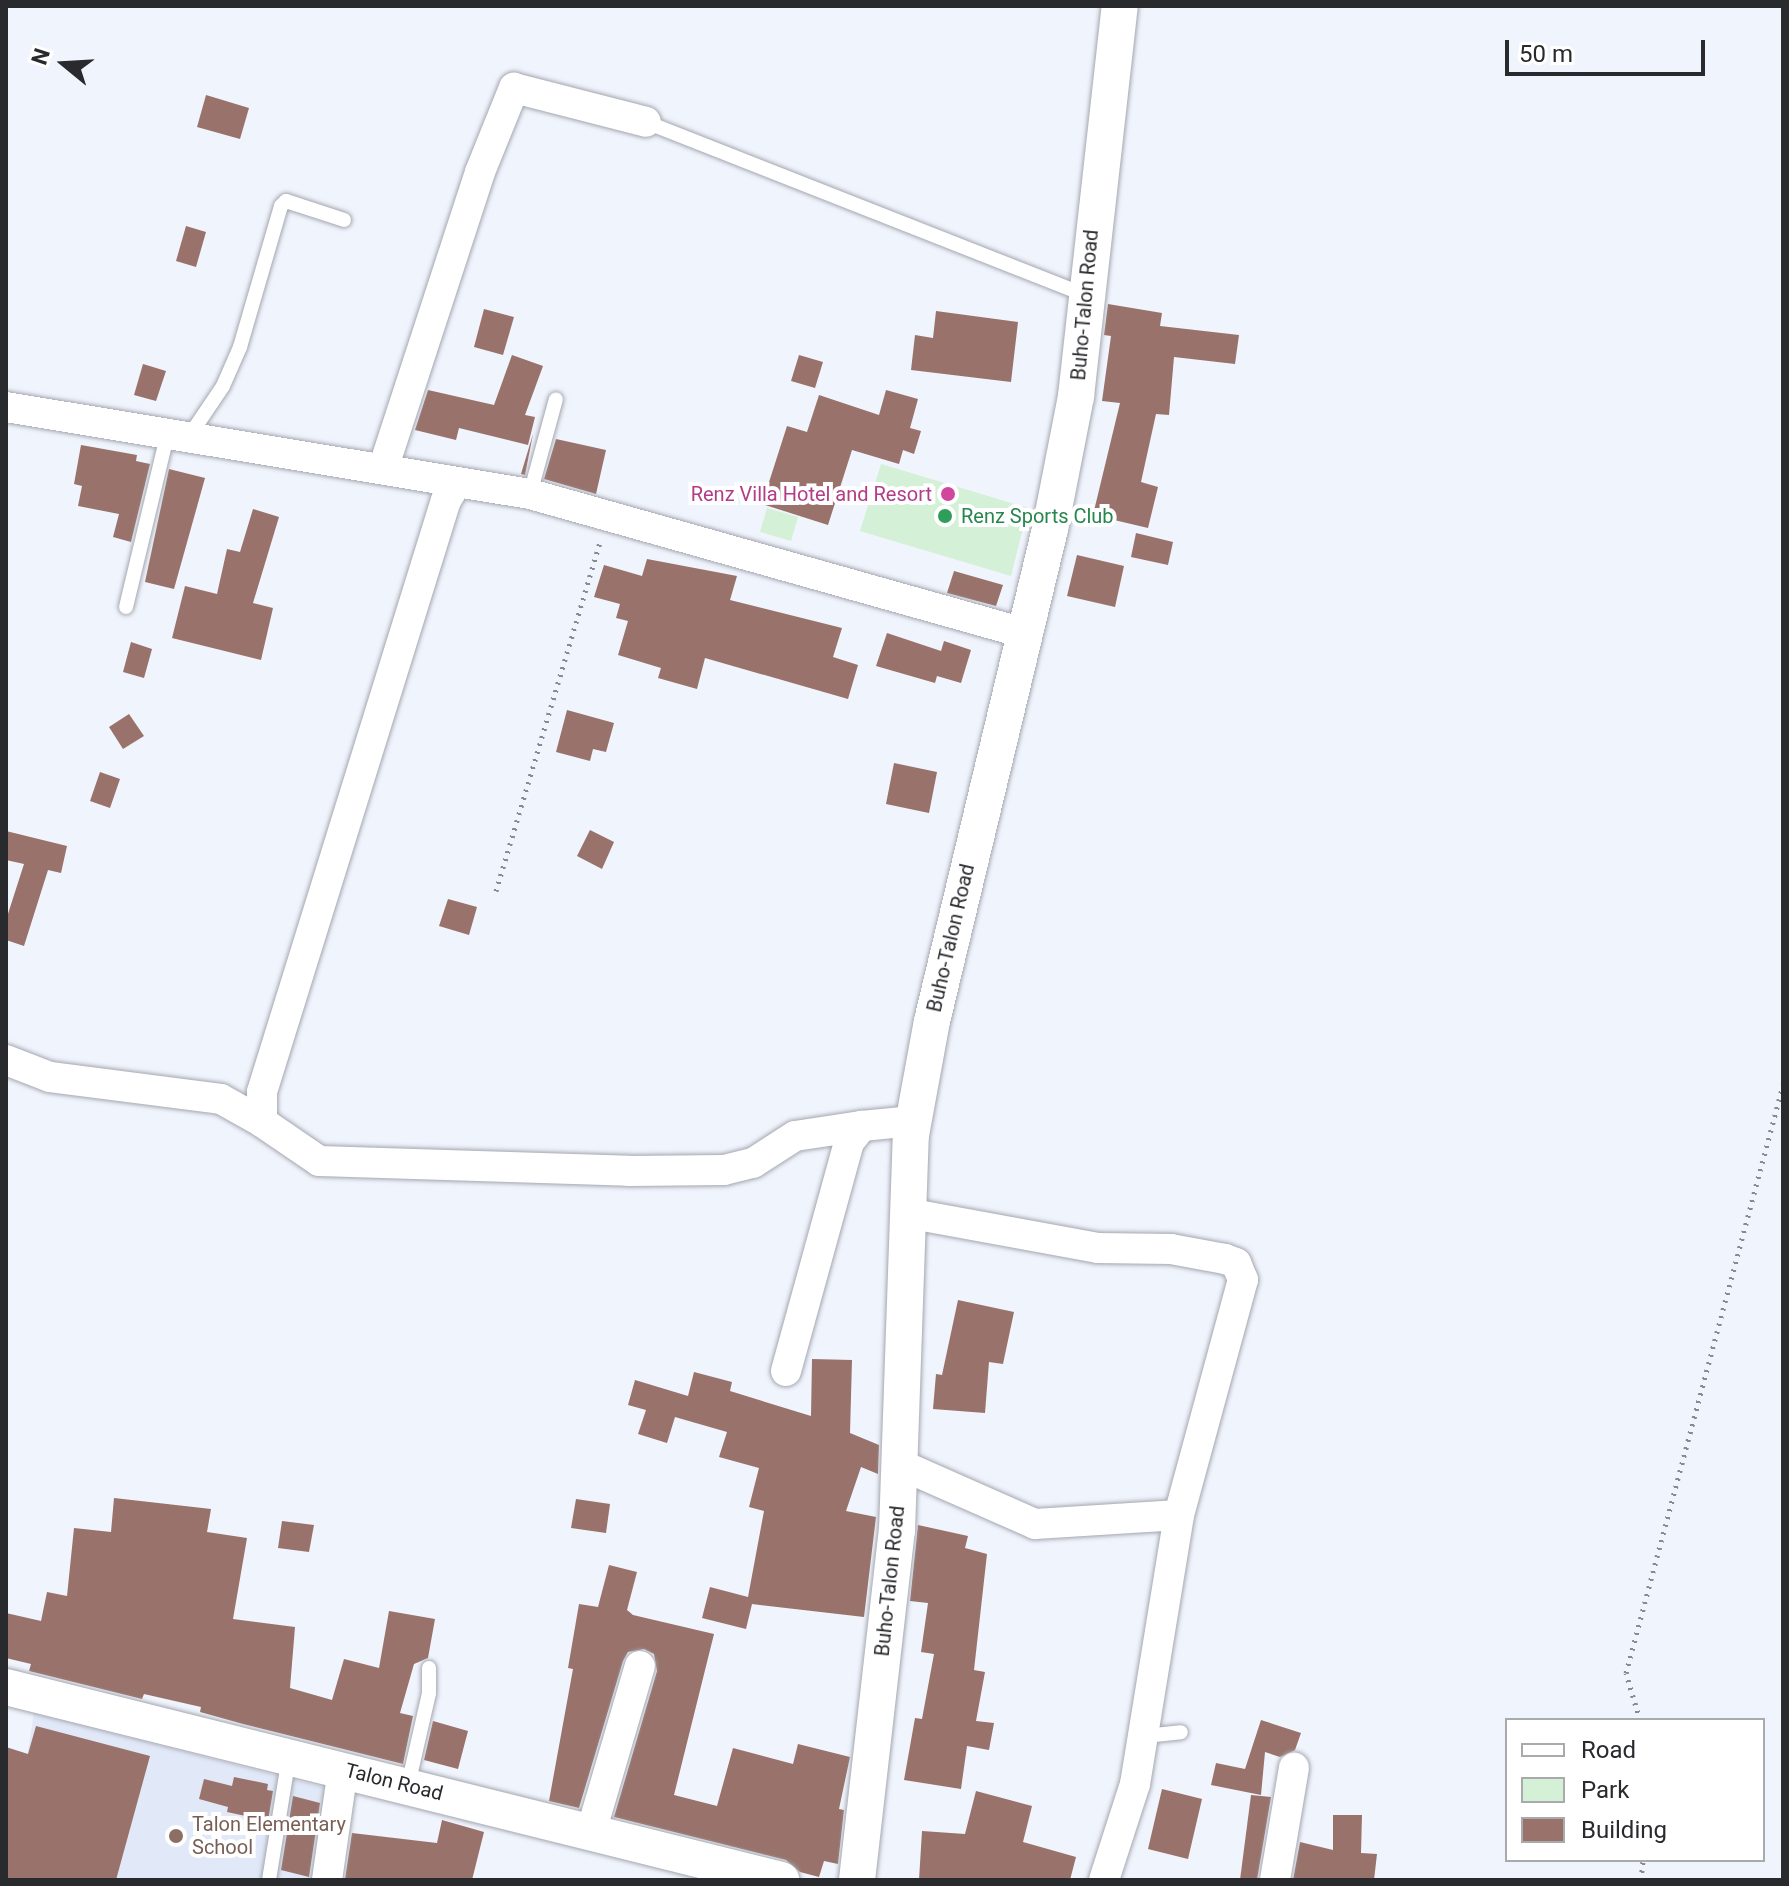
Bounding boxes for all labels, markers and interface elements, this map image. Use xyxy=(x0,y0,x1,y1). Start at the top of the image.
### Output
north arrow xyxy=(24,24,104,104)
scale bar xyxy=(1509,24,1709,74)
text: 50 m xyxy=(1519,40,1573,68)
text: N xyxy=(26,45,55,68)
street label: Buho-Talon Road xyxy=(1066,229,1104,381)
place label: Renz Villa Hotel and Resort xyxy=(691,482,932,506)
marker: Renz Villa Hotel and Resort xyxy=(939,485,957,503)
place label: Renz Sports Club xyxy=(961,504,1114,528)
marker: Renz Sports Club xyxy=(936,507,954,525)
street label: Buho-Talon Road xyxy=(922,862,980,1014)
street label: Buho-Talon Road xyxy=(870,1505,910,1657)
legend xyxy=(1505,1718,1765,1862)
text: Road xyxy=(1581,1736,1636,1764)
street label: Talon Road xyxy=(343,1758,445,1806)
text: Park xyxy=(1581,1776,1629,1804)
place label: Talon Elementary School xyxy=(192,1812,346,1859)
text: Building xyxy=(1581,1816,1667,1844)
marker: Talon Elementary School xyxy=(167,1827,185,1845)

